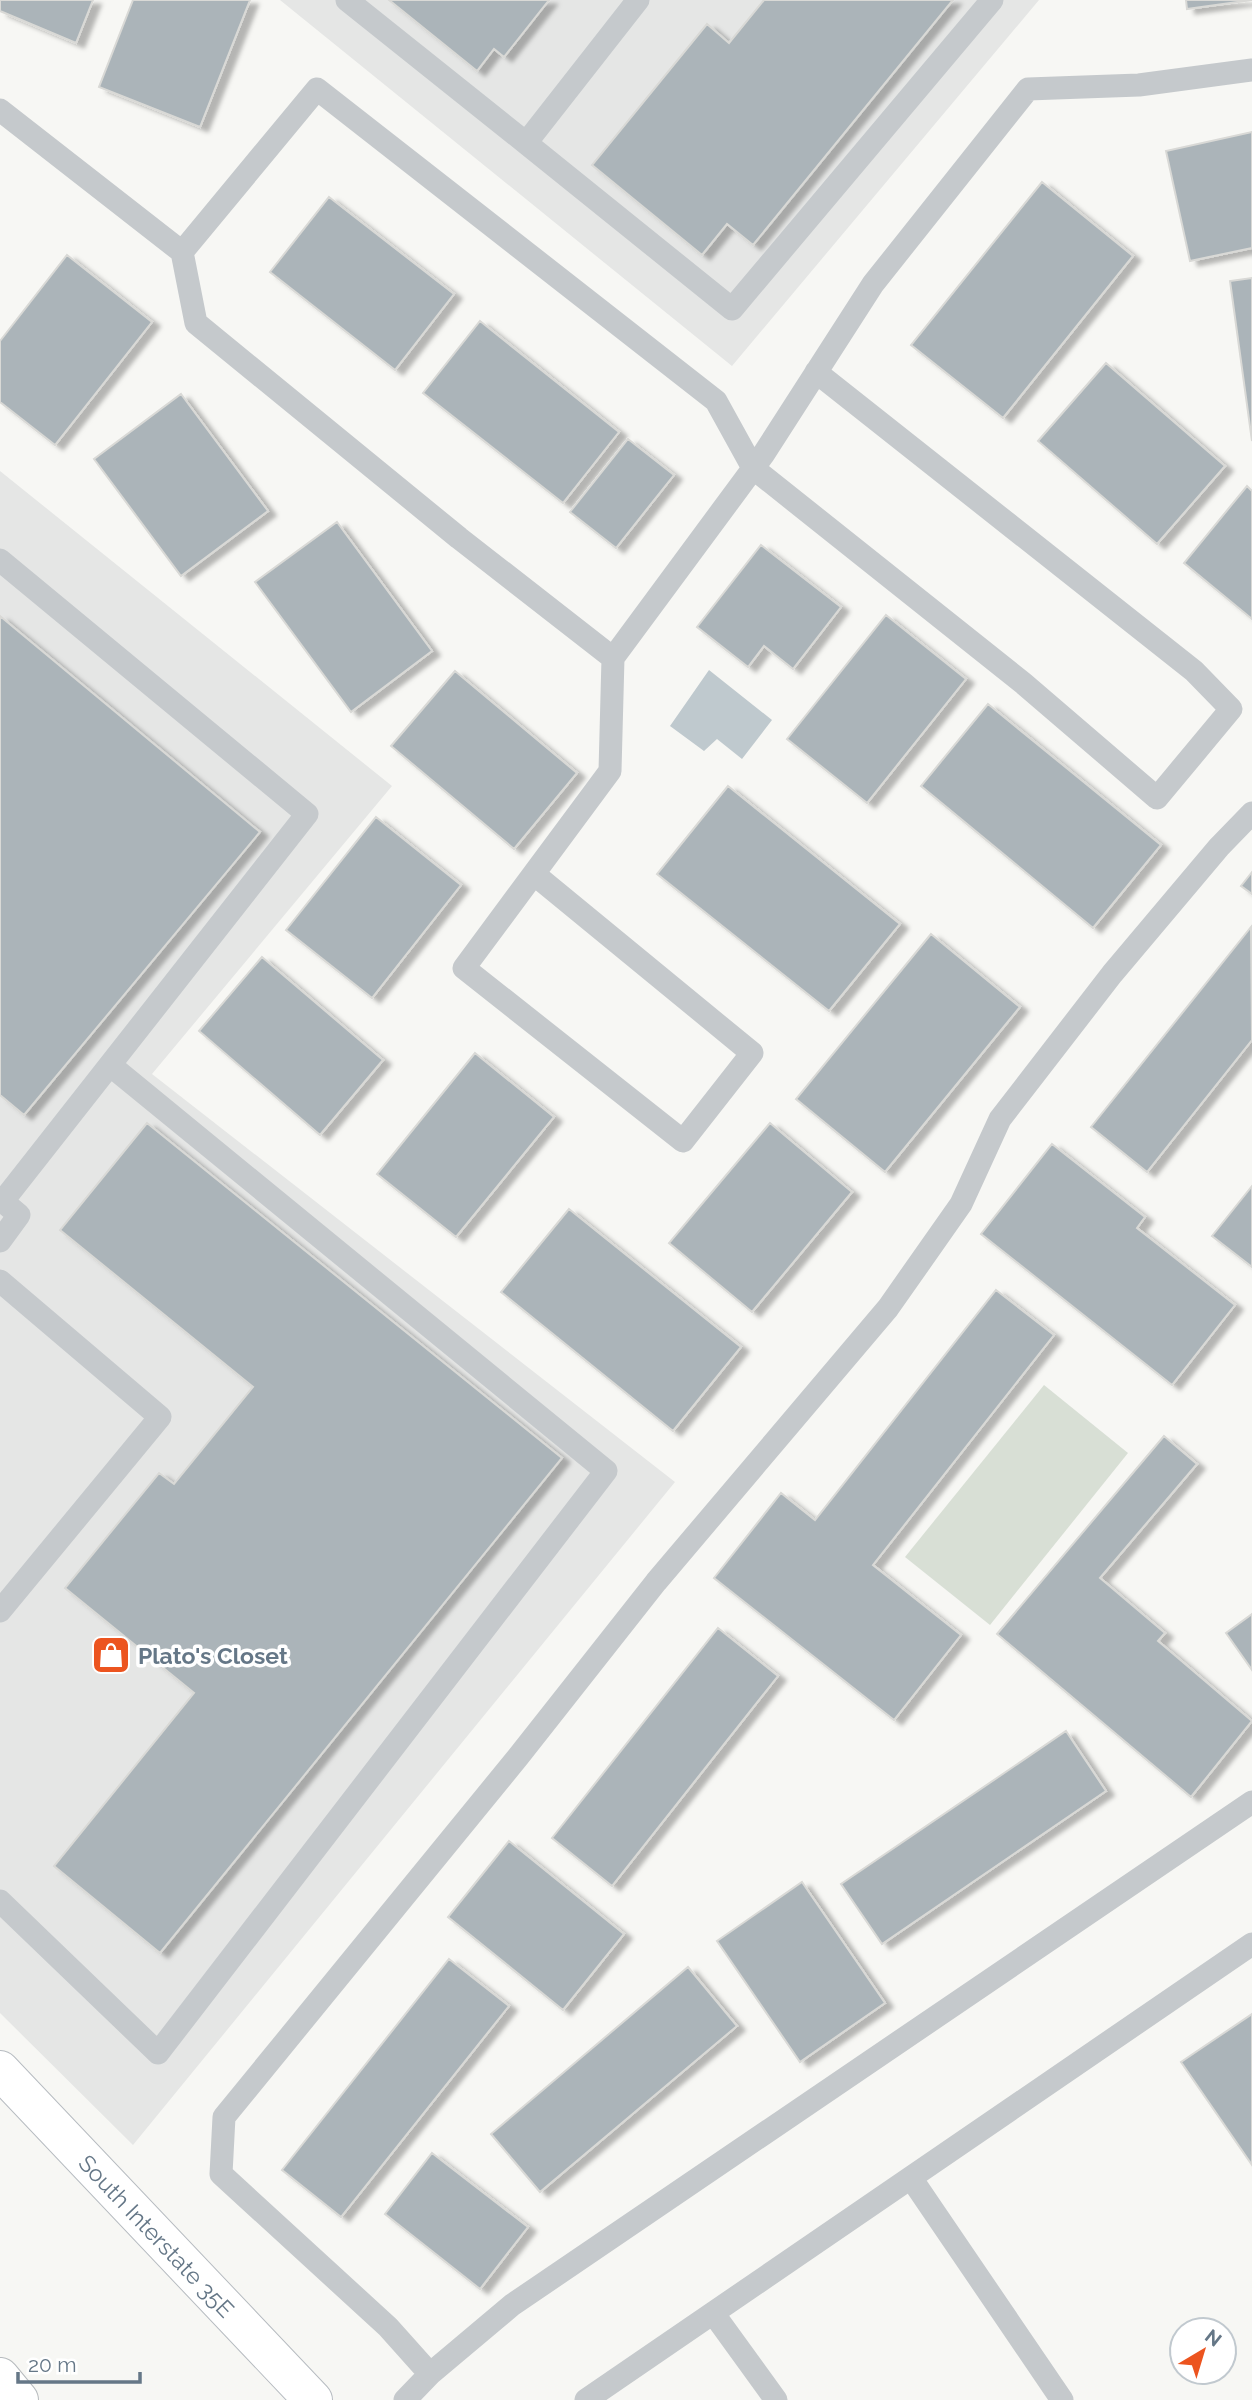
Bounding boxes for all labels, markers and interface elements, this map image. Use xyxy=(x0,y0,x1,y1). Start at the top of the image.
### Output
shop icon: Plato's Closet xyxy=(90,1634,132,1676)
place label: Plato's Closet xyxy=(138,1642,288,1669)
street label: South Interstate 35E xyxy=(74,2149,240,2322)
north arrow xyxy=(1168,2316,1238,2386)
text: N xyxy=(1201,2324,1226,2351)
scale bar xyxy=(18,2340,140,2384)
text: 20 m xyxy=(28,2352,76,2377)

